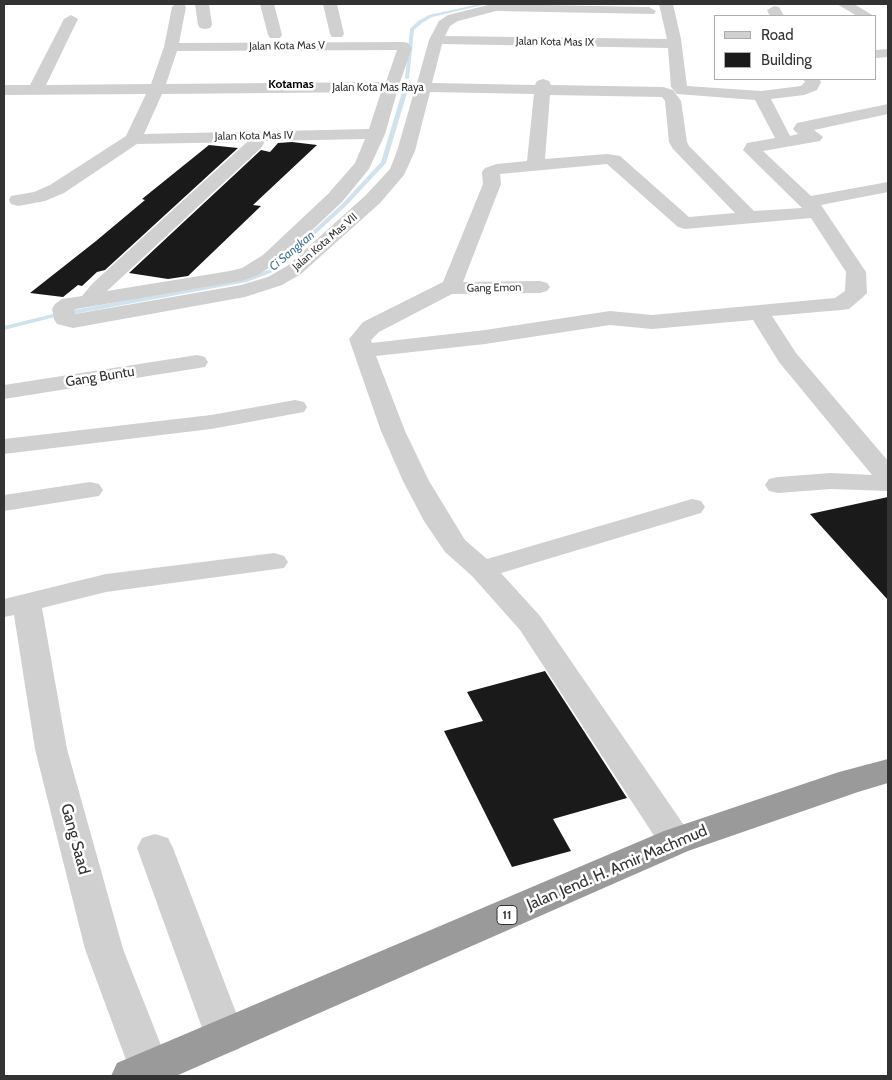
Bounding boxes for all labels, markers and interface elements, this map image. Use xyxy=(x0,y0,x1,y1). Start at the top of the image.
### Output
legend xyxy=(714,15,877,80)
text: Road xyxy=(761,26,794,44)
street label: Jalan Kota Mas IX xyxy=(516,35,594,49)
street label: Jalan Kota Mas V xyxy=(249,39,325,53)
text: Building xyxy=(761,51,812,69)
district label: Kotamas xyxy=(268,77,314,91)
street label: Jalan Kota Mas Raya xyxy=(332,81,424,95)
street label: Jalan Kota Mas IV xyxy=(215,129,293,143)
street label: Jalan Kota Mas VII xyxy=(290,210,360,274)
water label: Ci Sangkan xyxy=(267,228,317,274)
street label: Gang Emon xyxy=(467,281,521,295)
street label: Gang Buntu xyxy=(64,363,136,391)
street label: Gang Saad xyxy=(56,801,94,877)
street label: Jalan Jend. H. Amir Machmud xyxy=(524,821,710,915)
road number: 11 xyxy=(497,906,517,924)

